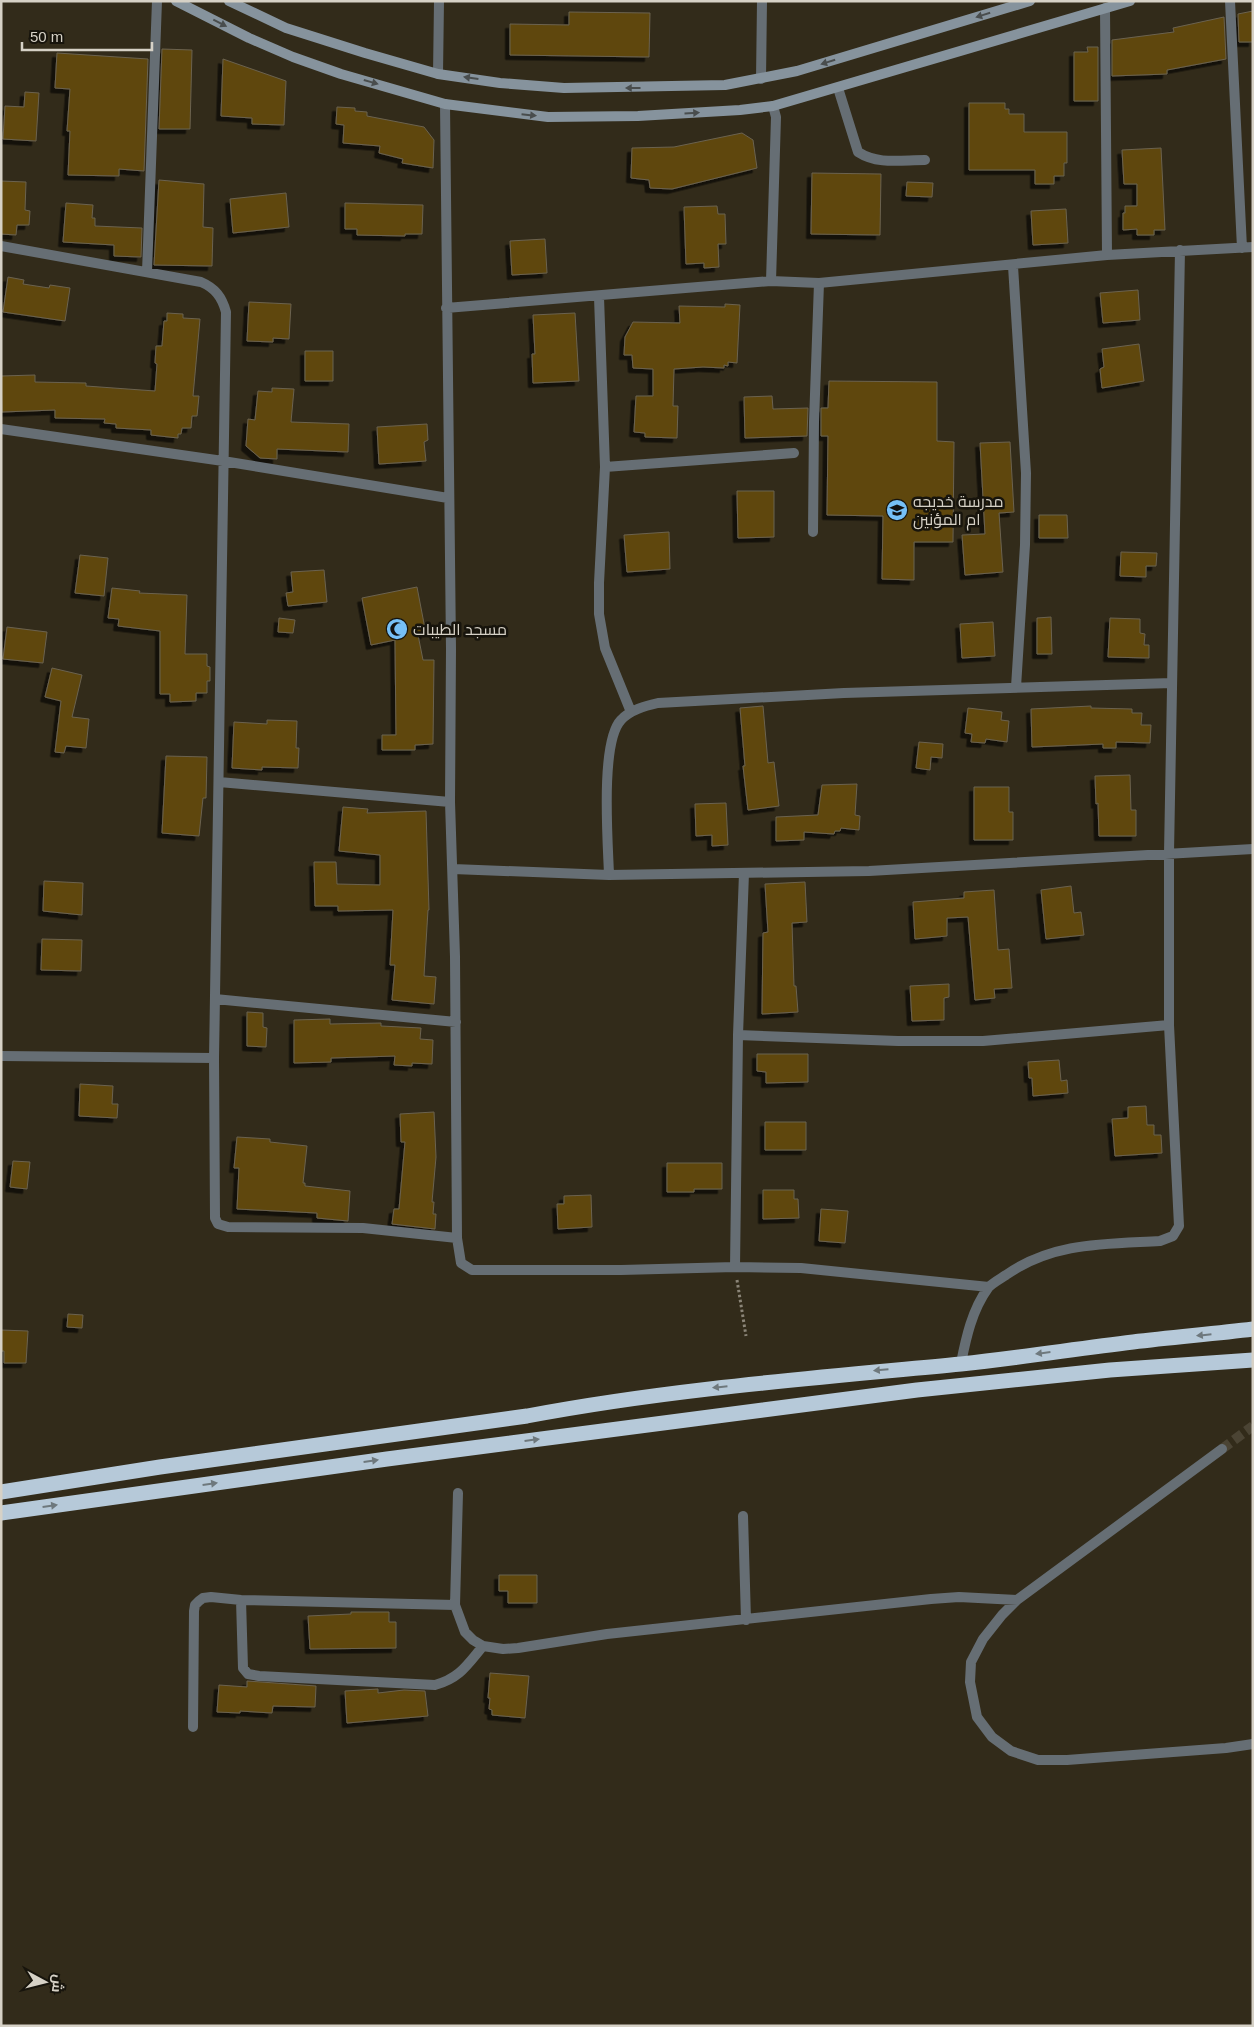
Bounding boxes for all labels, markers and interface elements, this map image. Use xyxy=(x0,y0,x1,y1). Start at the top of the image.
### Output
one-way arrow xyxy=(976,12,991,20)
one-way arrow xyxy=(212,19,227,27)
scale bar xyxy=(22,20,152,52)
text: 50 m xyxy=(30,28,63,45)
one-way arrow xyxy=(820,59,835,67)
one-way arrow xyxy=(463,74,479,82)
one-way arrow xyxy=(363,79,378,87)
one-way arrow xyxy=(625,84,641,92)
one-way arrow xyxy=(684,109,700,117)
one-way arrow xyxy=(522,111,538,119)
place label: مدرسة خديجه ام المؤنين xyxy=(913,493,1004,531)
school or university icon: مدرسة خديجه ام المؤنين xyxy=(885,498,909,522)
mosque icon: مسجد الطيبات xyxy=(385,617,409,641)
place label: مسجد الطيبات xyxy=(413,621,507,639)
one-way arrow xyxy=(1196,1331,1212,1339)
one-way arrow xyxy=(1035,1349,1051,1357)
one-way arrow xyxy=(873,1366,889,1374)
one-way arrow xyxy=(711,1383,727,1391)
one-way arrow xyxy=(525,1436,541,1444)
one-way arrow xyxy=(364,1457,380,1465)
one-way arrow xyxy=(203,1480,219,1488)
one-way arrow xyxy=(42,1502,58,1510)
north arrow xyxy=(20,1957,70,2007)
text: ش xyxy=(48,1974,67,1994)

